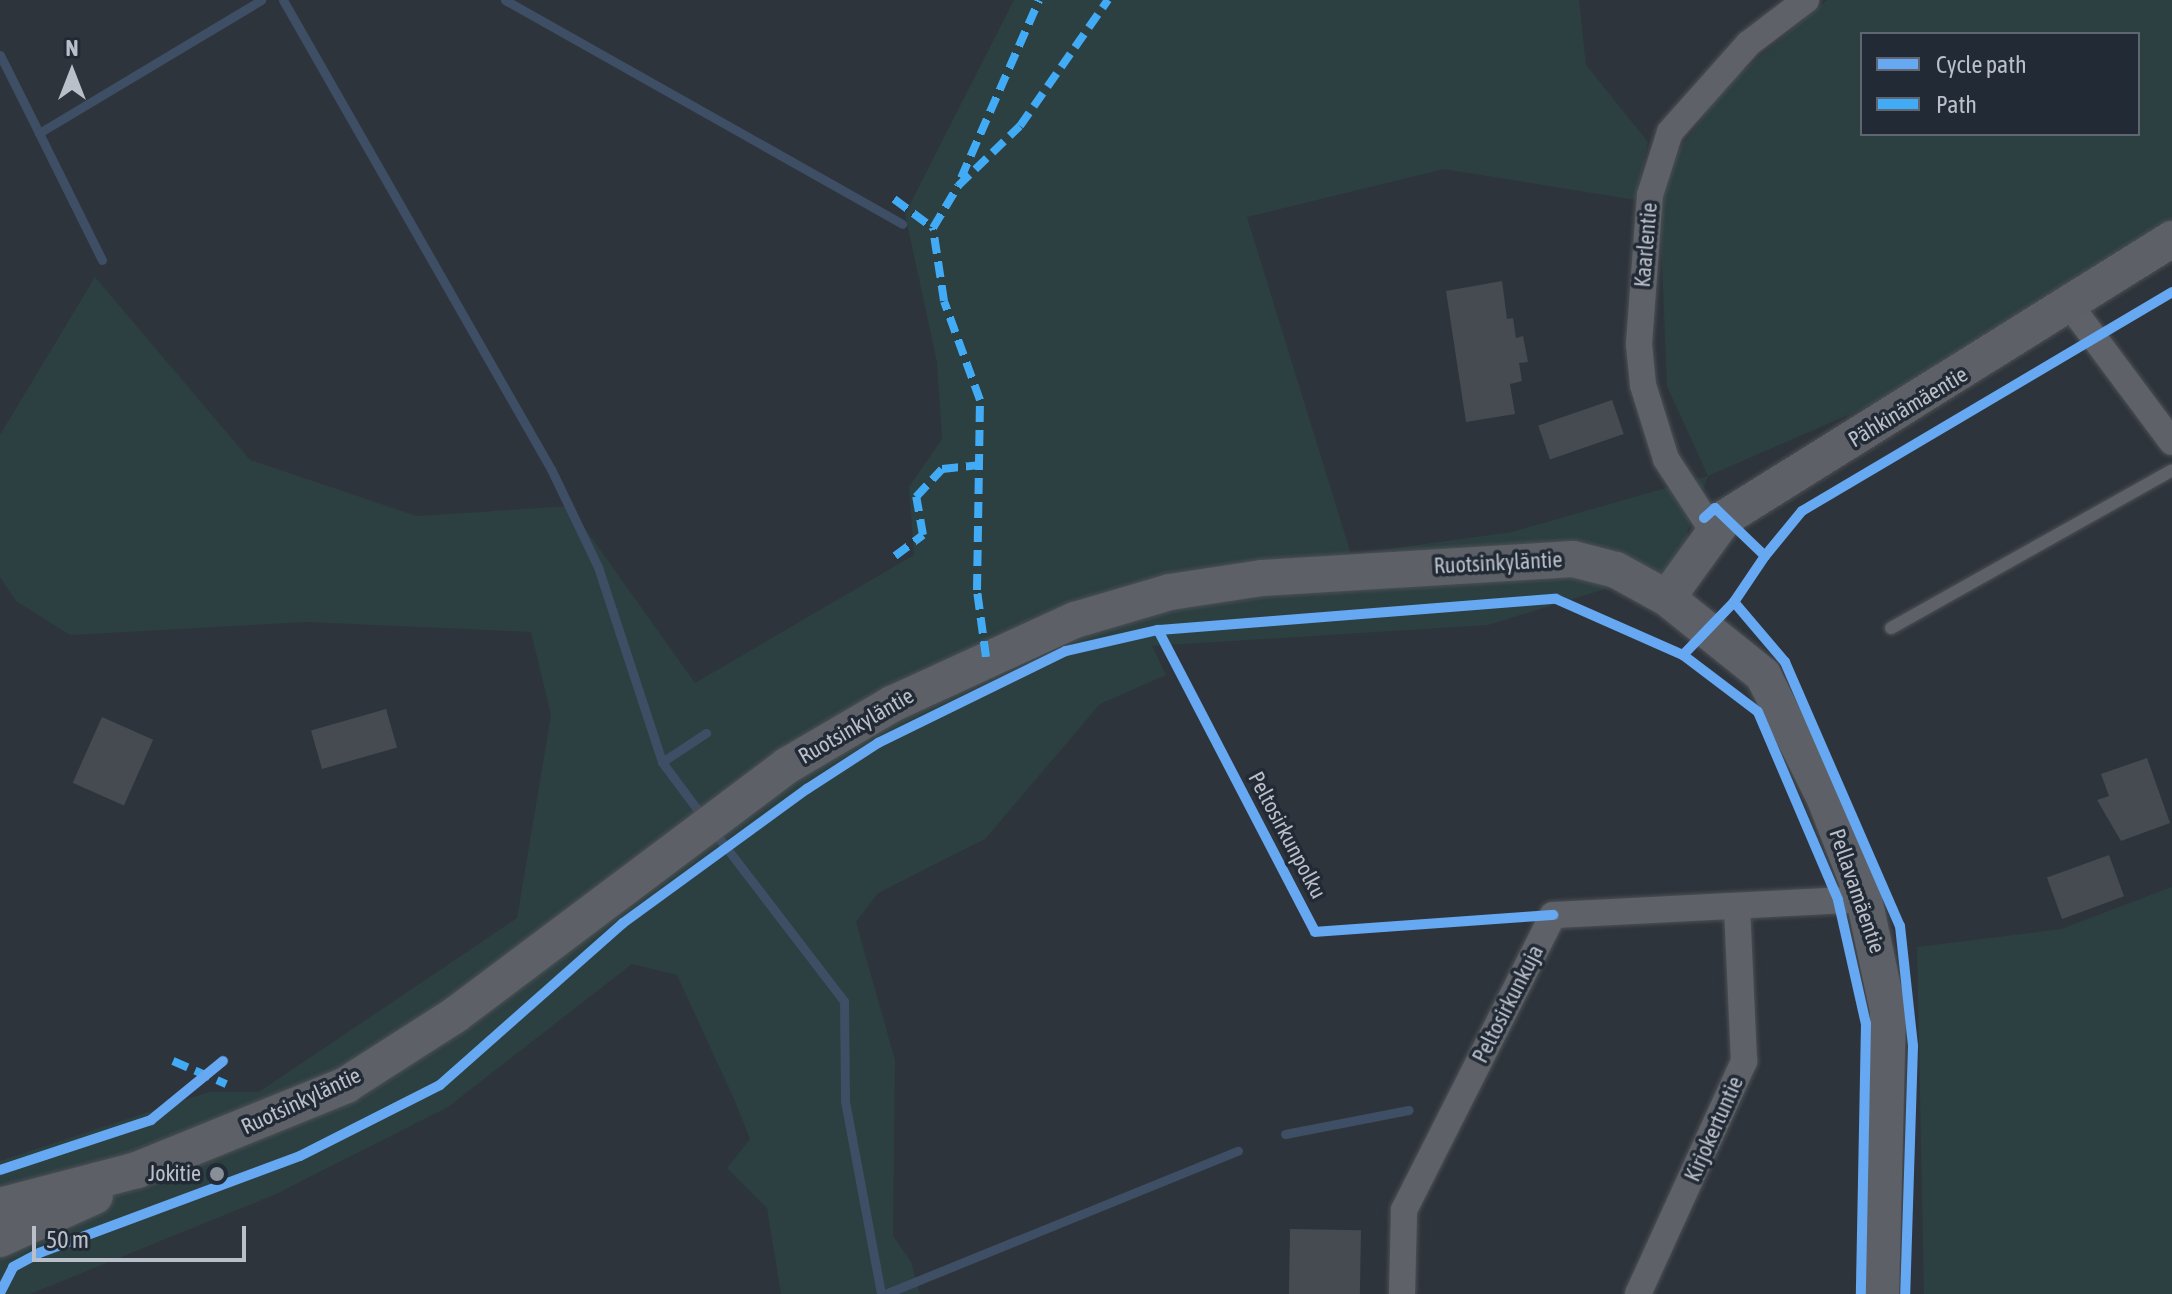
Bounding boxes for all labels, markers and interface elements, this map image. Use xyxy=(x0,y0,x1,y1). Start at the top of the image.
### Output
north arrow xyxy=(32,32,112,112)
legend xyxy=(1860,32,2140,136)
text: N xyxy=(66,35,78,61)
text: Cycle path xyxy=(1936,51,2027,78)
text: Path xyxy=(1936,91,1977,118)
street label: Kaarlentie xyxy=(1629,202,1663,288)
street label: Pähkinämäentie xyxy=(1844,361,1972,453)
street label: Ruotsinkyläntie xyxy=(1433,546,1563,580)
street label: Ruotsinkyläntie xyxy=(794,682,918,770)
street label: Peltosirkunpolku xyxy=(1242,767,1332,903)
street label: Pellavamäentie xyxy=(1823,825,1891,957)
street label: Peltosirkunkuja xyxy=(1467,941,1549,1067)
street label: Ruotsinkyläntie xyxy=(237,1062,365,1140)
street label: Kirjokertuntie xyxy=(1679,1072,1749,1186)
place label: Jokitie xyxy=(148,1161,201,1187)
marker: Jokitie xyxy=(208,1165,226,1183)
scale bar xyxy=(36,1210,250,1260)
text: 50 m xyxy=(46,1226,89,1253)

